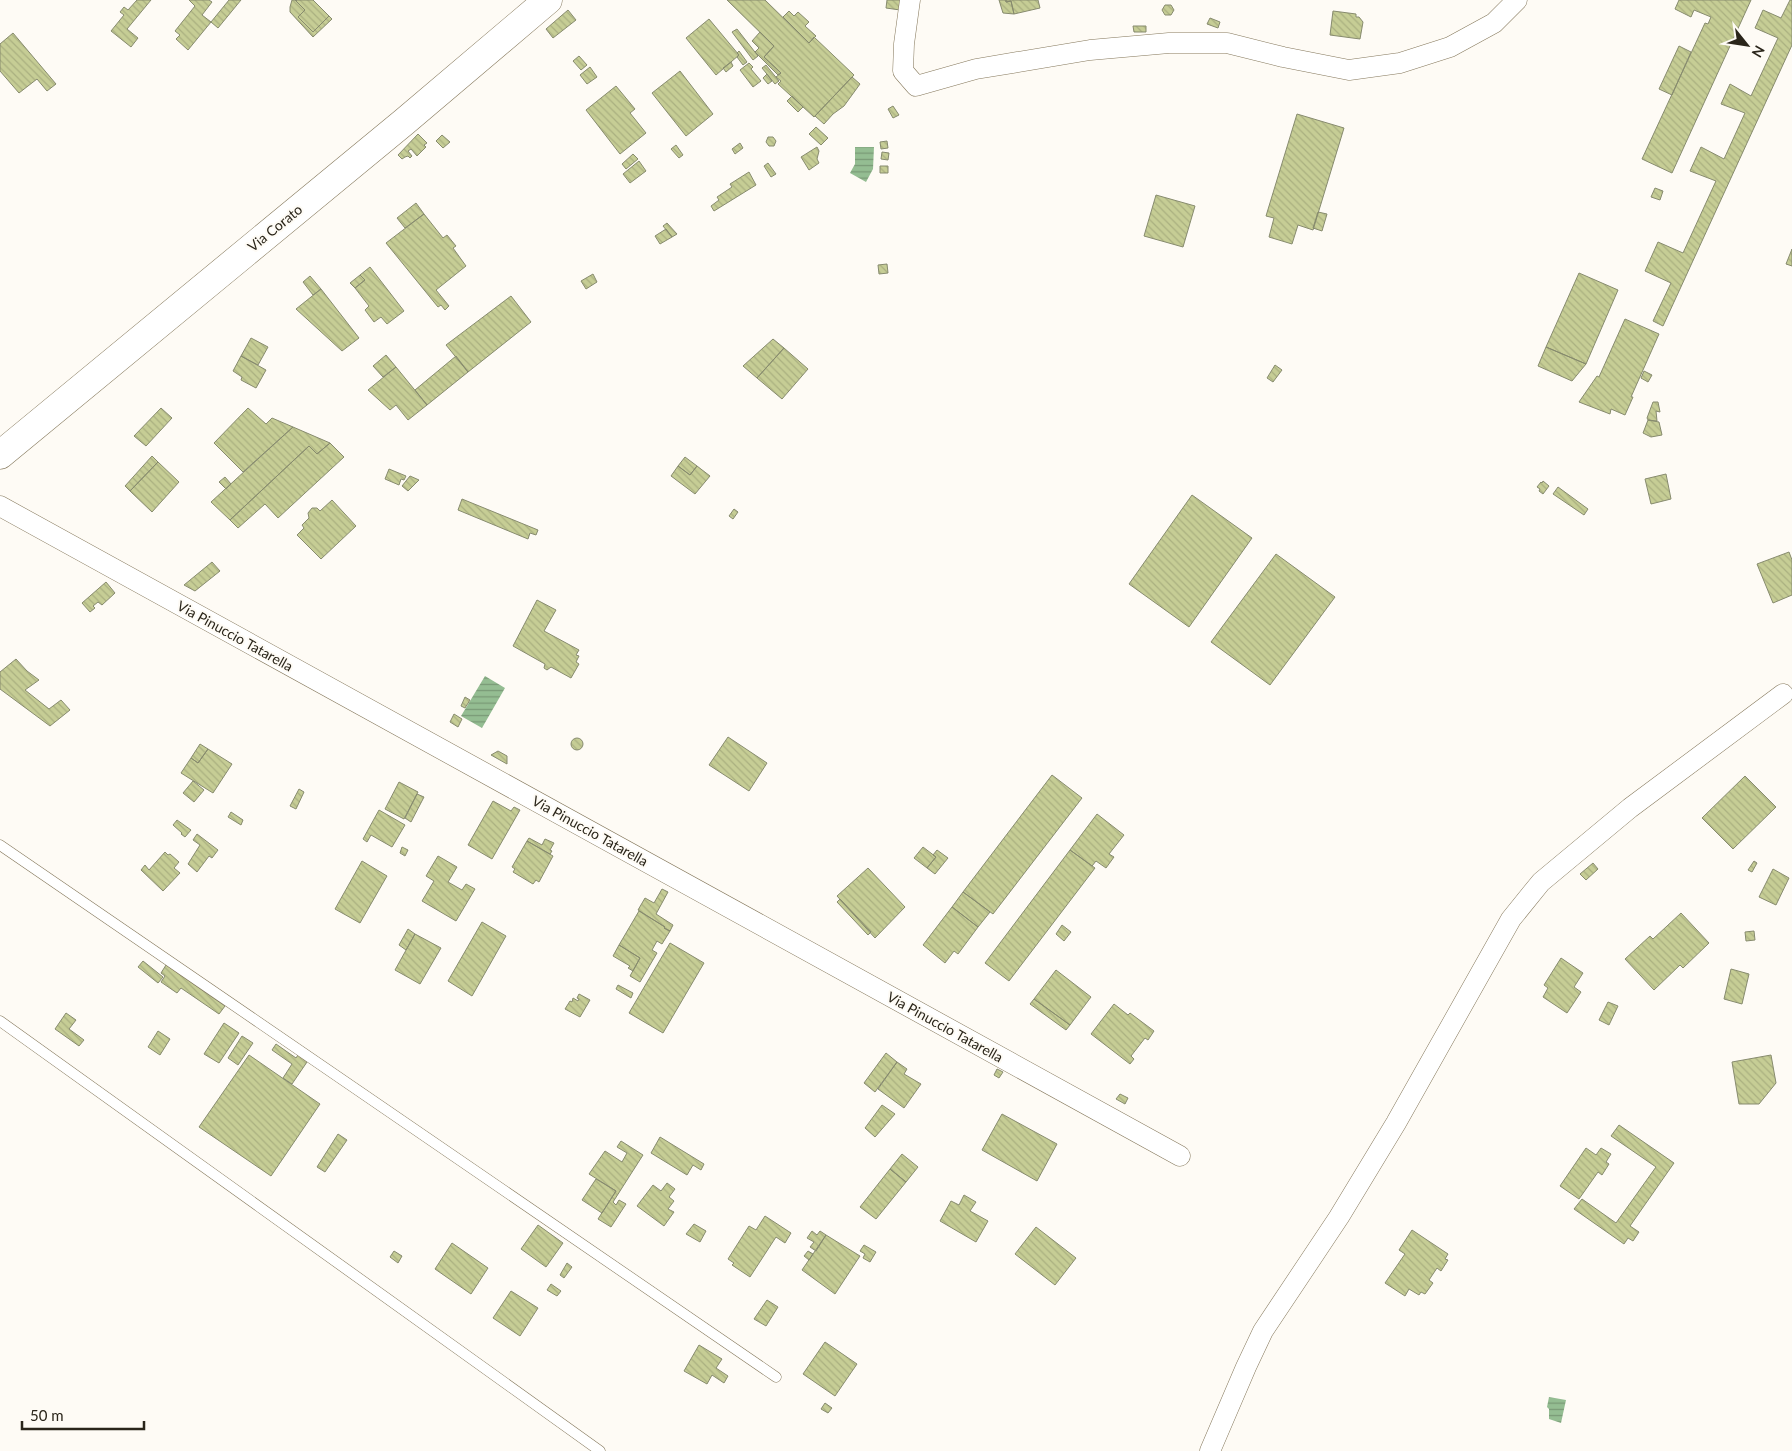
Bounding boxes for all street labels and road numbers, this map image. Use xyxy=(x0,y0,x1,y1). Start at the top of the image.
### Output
street label: Via Corato xyxy=(244,200,305,255)
street label: Via Pinuccio Tatarella xyxy=(174,597,296,674)
street label: Via Pinuccio Tatarella xyxy=(529,792,651,869)
street label: Via Pinuccio Tatarella xyxy=(884,988,1006,1065)

